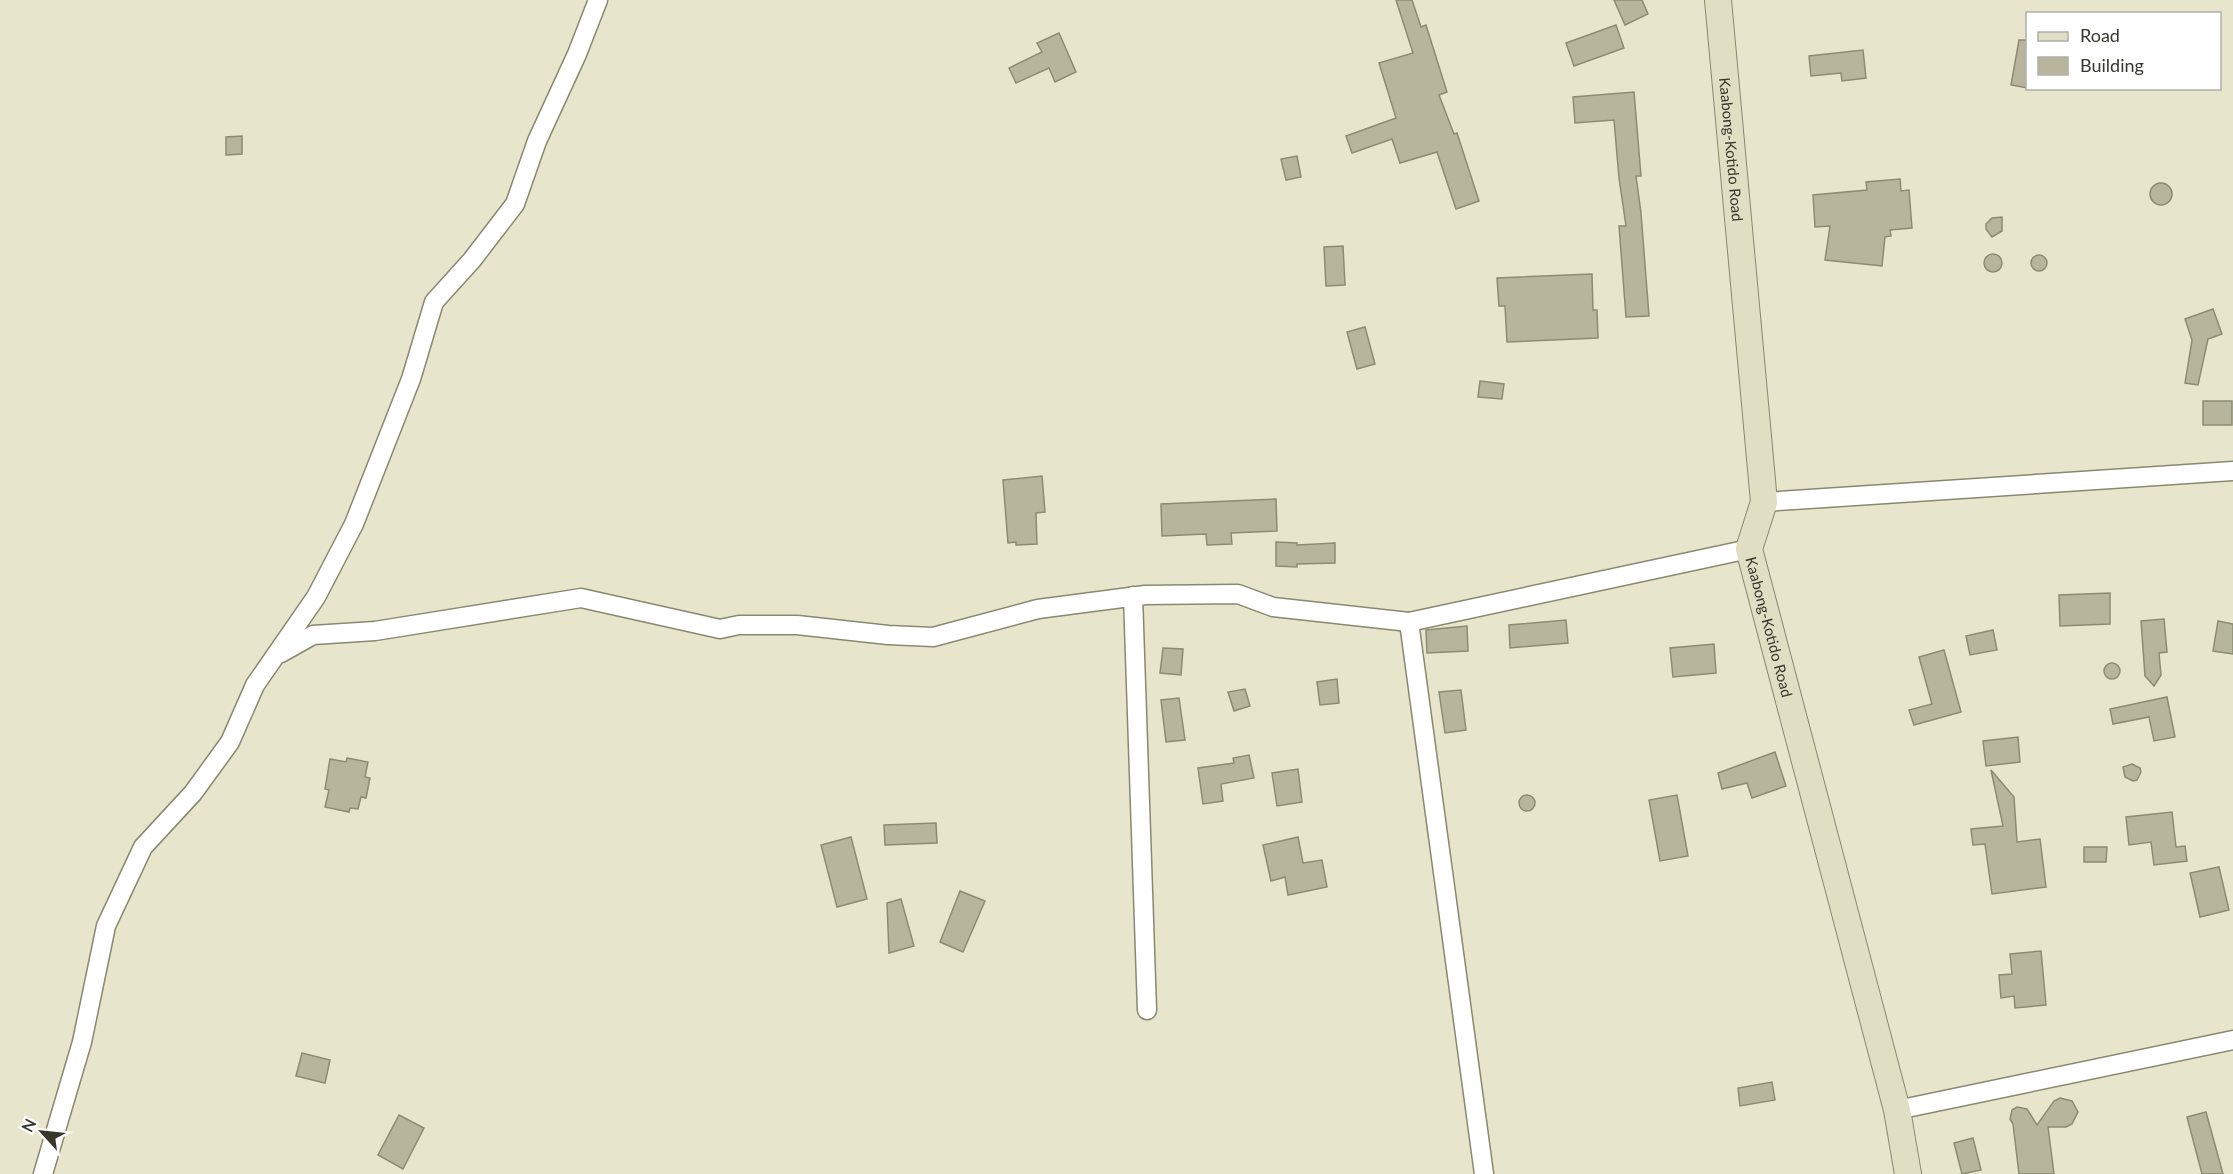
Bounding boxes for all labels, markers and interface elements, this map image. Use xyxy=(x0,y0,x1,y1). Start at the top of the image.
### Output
legend xyxy=(2026,12,2221,90)
text: Road xyxy=(2080,24,2120,46)
text: Building xyxy=(2080,54,2144,76)
street label: Kaabong-Kotido Road xyxy=(1716,77,1747,222)
street label: Kaabong-Kotido Road xyxy=(1742,555,1797,699)
north arrow xyxy=(12,1102,72,1162)
text: N xyxy=(17,1115,39,1135)

